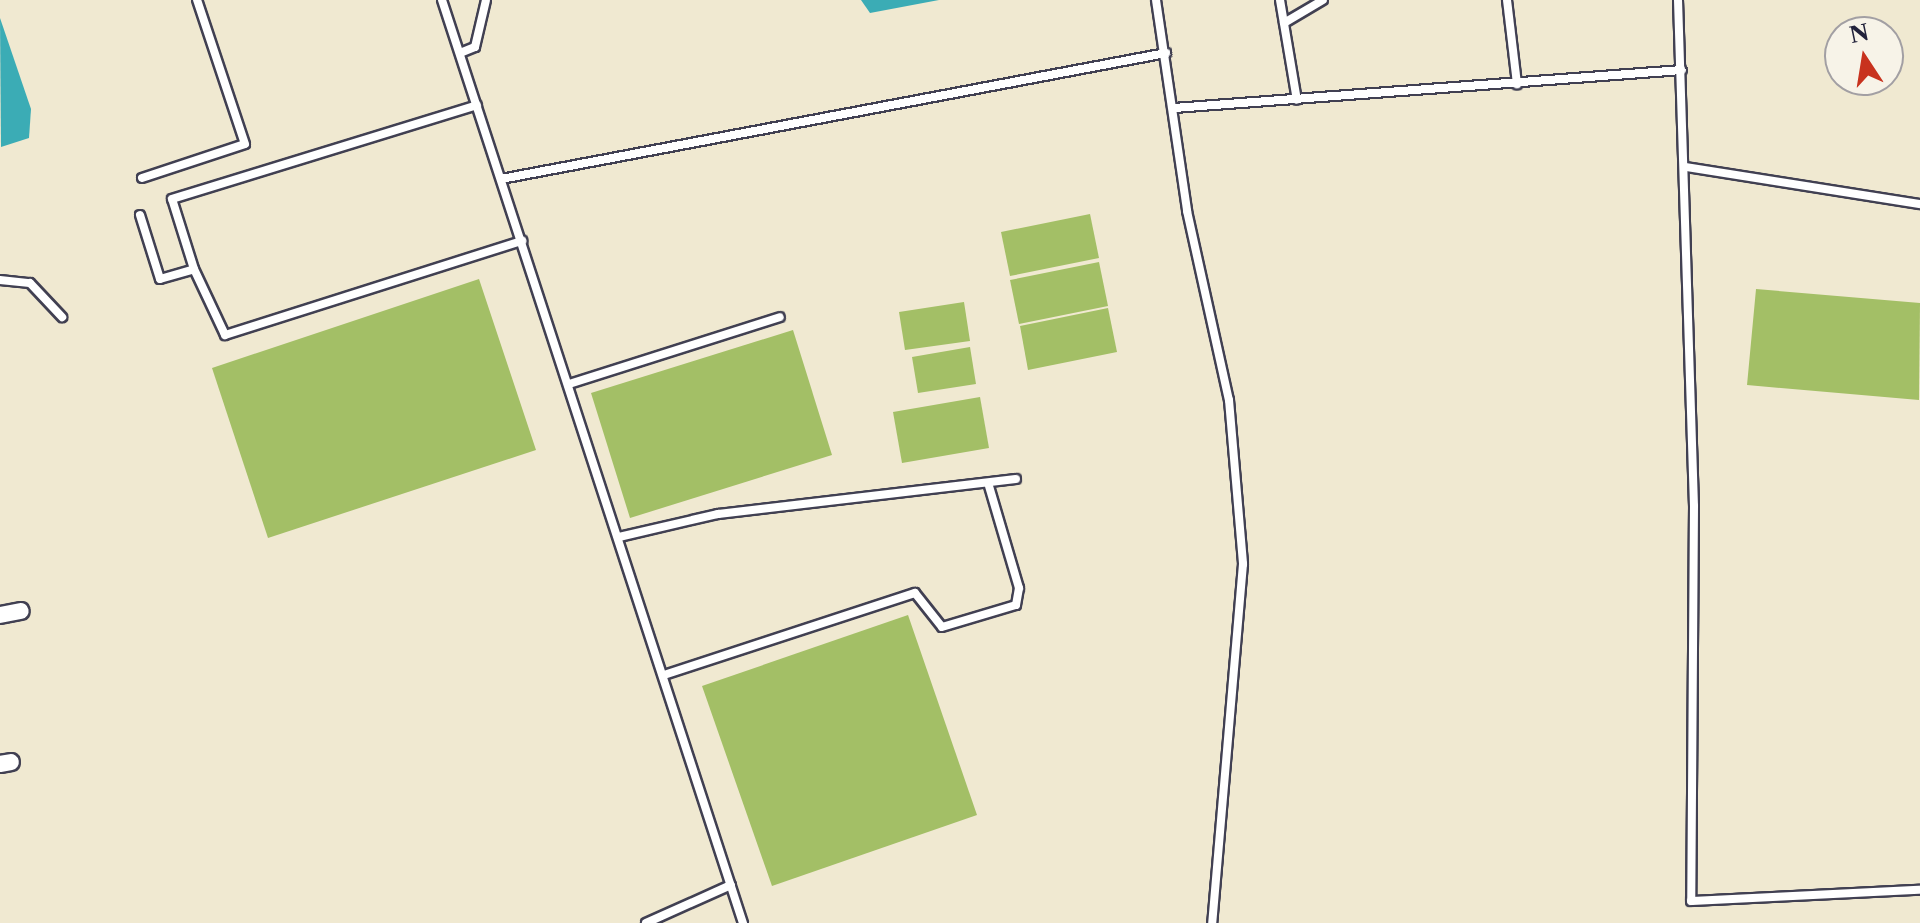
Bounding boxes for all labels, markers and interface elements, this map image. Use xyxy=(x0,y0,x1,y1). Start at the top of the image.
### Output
north arrow xyxy=(1824,16,1904,96)
text: N xyxy=(1847,19,1871,49)

